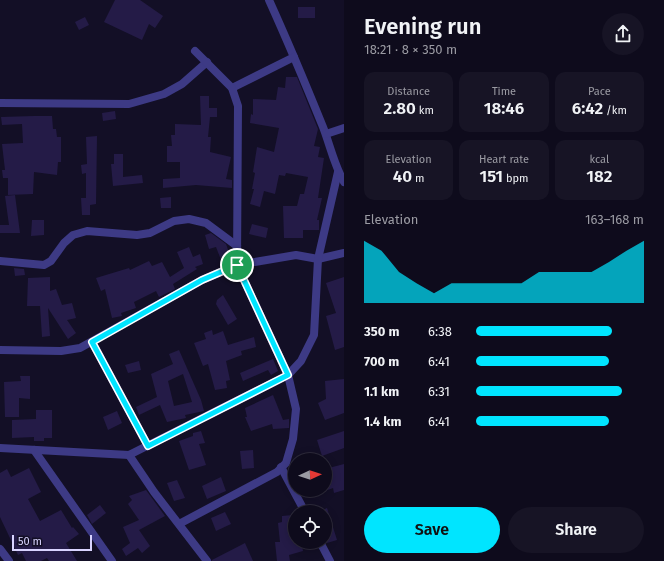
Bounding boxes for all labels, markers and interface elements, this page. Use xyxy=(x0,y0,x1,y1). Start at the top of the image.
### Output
text: Evening run xyxy=(364,13,481,40)
button: share xyxy=(602,13,644,55)
text: 18:21 · 8 × 350 m xyxy=(364,42,457,57)
text: Distance xyxy=(387,85,430,98)
text: Time xyxy=(492,85,516,98)
text: Pace xyxy=(588,85,611,98)
text: 2.80 xyxy=(383,98,416,119)
text: 18:46 xyxy=(484,98,524,119)
text: 6:42 xyxy=(572,98,603,119)
text: km xyxy=(416,104,434,117)
text: /km xyxy=(603,104,627,117)
text: Elevation xyxy=(386,153,432,166)
text: Heart rate xyxy=(479,153,529,166)
text: kcal xyxy=(589,153,609,166)
text: 40 xyxy=(393,166,412,187)
text: 151 xyxy=(480,166,503,187)
text: 182 xyxy=(586,166,612,187)
text: m xyxy=(412,172,424,185)
text: bpm xyxy=(503,172,528,185)
text: Elevation xyxy=(364,212,418,227)
text: 163–168 m xyxy=(585,212,644,227)
pin xyxy=(220,248,254,282)
icon: arrive xyxy=(226,254,248,276)
text: 350 m xyxy=(364,324,399,339)
text: 6:38 xyxy=(428,324,452,339)
text: 700 m xyxy=(364,354,399,369)
text: 6:41 xyxy=(428,354,450,369)
text: 1.1 km xyxy=(364,384,399,399)
text: 6:31 xyxy=(428,384,450,399)
text: 1.4 km xyxy=(364,414,401,429)
text: 6:41 xyxy=(428,414,450,429)
north arrow xyxy=(288,453,332,497)
map controls xyxy=(288,453,332,549)
button: locate xyxy=(288,505,332,549)
button: Save xyxy=(364,507,500,553)
button: Share xyxy=(508,507,644,553)
scale bar xyxy=(12,533,92,552)
text: 50 m xyxy=(18,535,42,548)

